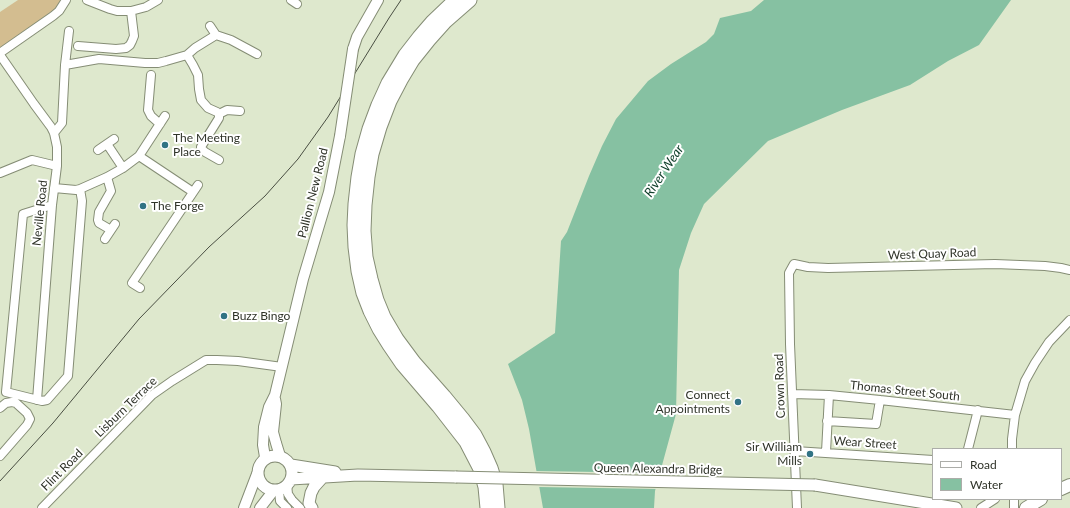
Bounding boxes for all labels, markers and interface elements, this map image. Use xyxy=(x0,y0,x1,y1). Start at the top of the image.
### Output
place label: The Meeting Place xyxy=(173,131,240,159)
marker: The Meeting Place xyxy=(160,140,170,150)
water label: River Wear xyxy=(641,142,687,200)
street label: Pallion New Road xyxy=(295,146,331,240)
street label: Neville Road xyxy=(29,179,51,247)
place label: The Forge xyxy=(151,199,204,213)
marker: The Forge xyxy=(138,201,148,211)
street label: West Quay Road xyxy=(887,245,977,263)
place label: Buzz Bingo xyxy=(232,309,290,323)
marker: Buzz Bingo xyxy=(219,311,229,321)
street label: Crown Road xyxy=(772,353,788,419)
street label: Lisburn Terrace xyxy=(92,374,160,440)
street label: Thomas Street South xyxy=(849,378,961,404)
place label: Connect Appointments xyxy=(656,388,730,416)
marker: Connect Appointments xyxy=(733,397,743,407)
street label: Wear Street xyxy=(833,434,897,452)
place label: Sir William Mills xyxy=(746,440,802,468)
street label: Flint Road xyxy=(38,446,86,494)
legend xyxy=(932,448,1062,500)
marker: Sir William Mills xyxy=(805,449,815,459)
text: Road xyxy=(970,457,997,472)
street label: Queen Alexandra Bridge xyxy=(594,461,722,477)
text: Water xyxy=(970,477,1003,492)

